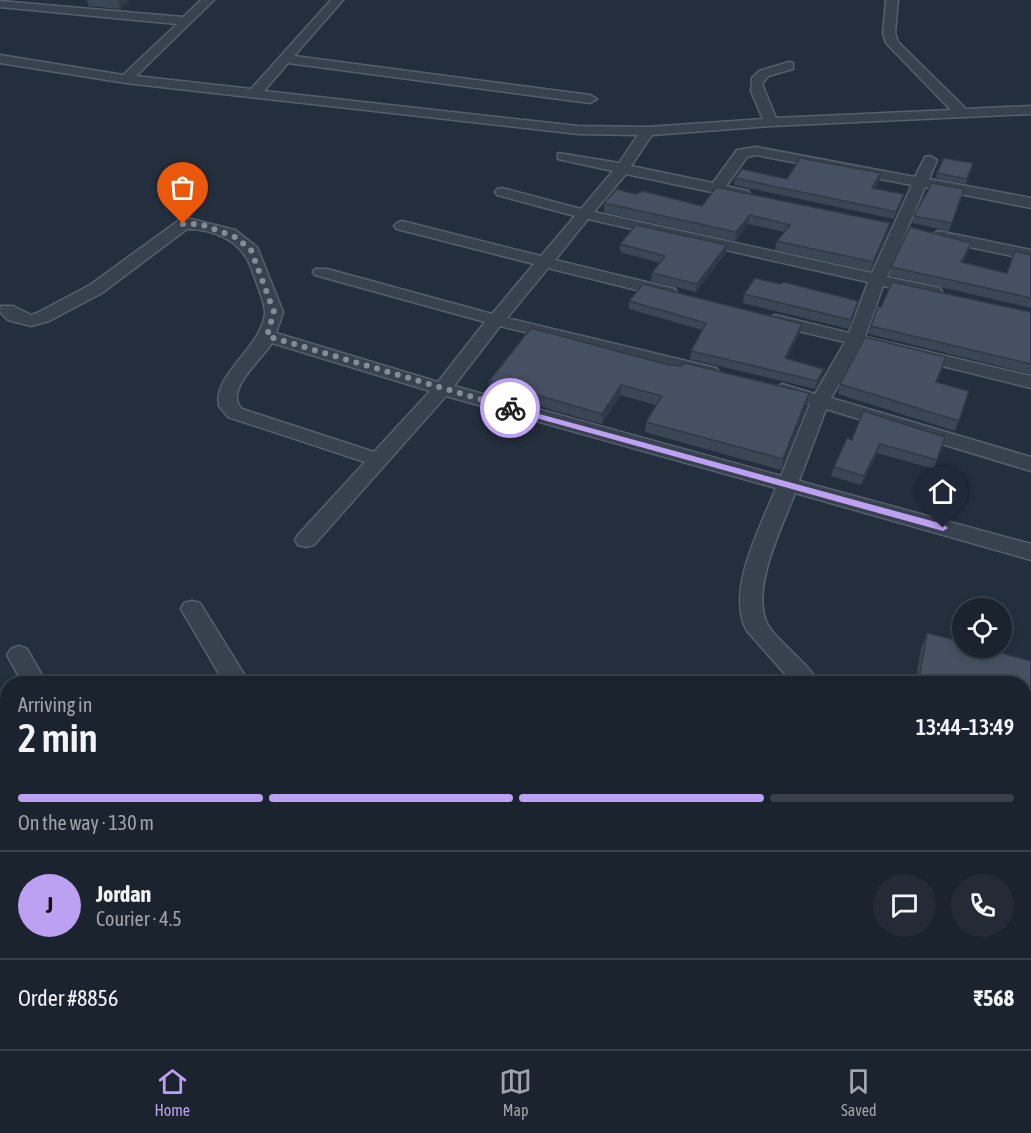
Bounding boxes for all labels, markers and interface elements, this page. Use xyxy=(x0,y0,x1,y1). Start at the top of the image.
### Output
pin xyxy=(157,162,208,224)
icon: bag xyxy=(166,171,199,204)
courier xyxy=(480,378,540,438)
icon: bike xyxy=(494,392,527,425)
pin xyxy=(917,466,968,528)
icon: home xyxy=(926,475,959,508)
map controls xyxy=(952,598,1012,658)
button: locate xyxy=(952,598,1012,658)
text: Arriving in xyxy=(18,693,92,716)
text: 13:44–13:49 xyxy=(916,714,1014,740)
text: 2 min xyxy=(18,716,98,760)
text: On the way · 130 m xyxy=(18,811,154,834)
button: chat xyxy=(873,874,936,937)
button: phone xyxy=(951,874,1014,937)
text: Jordan xyxy=(96,881,151,907)
text: J xyxy=(46,892,53,918)
text: Courier · 4.5 xyxy=(96,907,182,930)
text: Order #8856 xyxy=(18,985,118,1011)
text: ₹568 xyxy=(974,985,1014,1011)
tab: Home xyxy=(155,1065,190,1119)
tab: Map xyxy=(499,1065,532,1119)
tab: Saved xyxy=(841,1065,876,1119)

